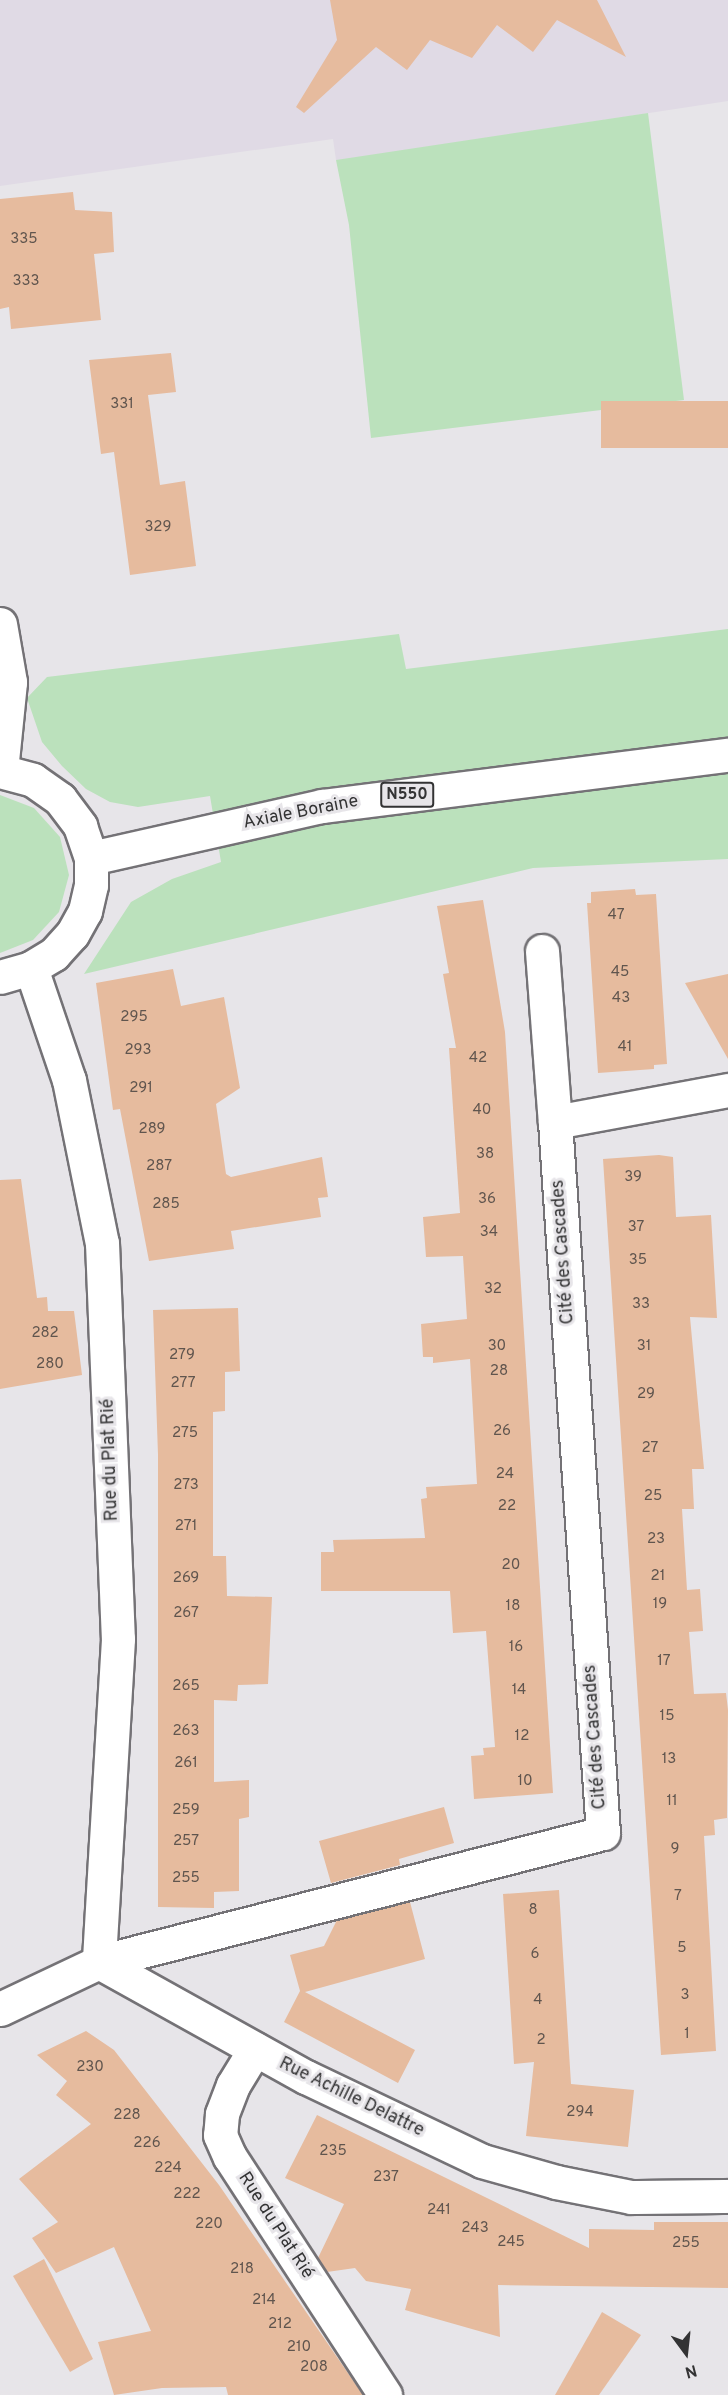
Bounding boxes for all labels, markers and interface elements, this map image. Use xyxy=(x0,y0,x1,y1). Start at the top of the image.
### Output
house number: 335 xyxy=(10,231,38,249)
house number: 333 xyxy=(12,273,40,291)
house number: 331 xyxy=(110,396,134,414)
house number: 329 xyxy=(145,519,171,537)
road number: N550 xyxy=(380,782,434,808)
street label: Axiale Boraine xyxy=(242,791,360,835)
house number: 47 xyxy=(608,907,624,925)
house number: 45 xyxy=(611,964,629,982)
house number: 43 xyxy=(612,990,630,1008)
house number: 295 xyxy=(120,1009,148,1027)
house number: 41 xyxy=(618,1039,632,1057)
house number: 293 xyxy=(124,1042,152,1060)
house number: 42 xyxy=(469,1050,487,1068)
house number: 291 xyxy=(129,1080,153,1098)
house number: 40 xyxy=(473,1102,491,1120)
house number: 289 xyxy=(139,1121,165,1139)
house number: 38 xyxy=(476,1146,494,1164)
house number: 287 xyxy=(146,1158,172,1176)
house number: 39 xyxy=(624,1169,642,1187)
street label: Cité des Cascades xyxy=(548,1179,580,1325)
house number: 36 xyxy=(478,1191,496,1209)
house number: 285 xyxy=(152,1196,180,1214)
house number: 37 xyxy=(628,1219,644,1237)
house number: 34 xyxy=(480,1224,498,1242)
house number: 35 xyxy=(629,1252,647,1270)
house number: 32 xyxy=(484,1281,502,1299)
house number: 33 xyxy=(632,1296,650,1314)
house number: 282 xyxy=(31,1325,59,1343)
house number: 30 xyxy=(488,1338,506,1356)
house number: 31 xyxy=(637,1338,651,1356)
house number: 279 xyxy=(169,1347,195,1365)
house number: 280 xyxy=(36,1356,64,1374)
house number: 28 xyxy=(490,1363,508,1381)
house number: 277 xyxy=(170,1375,196,1393)
house number: 29 xyxy=(637,1386,655,1404)
street label: Rue du Plat Rié xyxy=(98,1398,124,1522)
house number: 26 xyxy=(493,1423,511,1441)
house number: 275 xyxy=(172,1425,198,1443)
house number: 27 xyxy=(642,1440,658,1458)
house number: 24 xyxy=(496,1466,514,1484)
house number: 273 xyxy=(173,1477,199,1495)
house number: 25 xyxy=(644,1488,662,1506)
house number: 22 xyxy=(498,1498,516,1516)
house number: 271 xyxy=(175,1518,197,1536)
house number: 23 xyxy=(647,1531,665,1549)
house number: 20 xyxy=(502,1557,520,1575)
house number: 21 xyxy=(651,1568,665,1586)
house number: 269 xyxy=(173,1570,199,1588)
house number: 19 xyxy=(653,1596,667,1614)
house number: 18 xyxy=(506,1598,520,1616)
house number: 267 xyxy=(173,1605,199,1623)
house number: 16 xyxy=(509,1639,523,1657)
house number: 17 xyxy=(657,1653,671,1671)
street label: Cité des Cascades xyxy=(580,1664,612,1810)
house number: 265 xyxy=(172,1678,200,1696)
house number: 14 xyxy=(512,1682,526,1700)
house number: 15 xyxy=(660,1708,674,1726)
house number: 263 xyxy=(172,1723,200,1741)
house number: 12 xyxy=(515,1728,529,1746)
house number: 13 xyxy=(662,1751,676,1769)
house number: 261 xyxy=(174,1755,198,1773)
house number: 10 xyxy=(517,1773,533,1791)
house number: 11 xyxy=(666,1793,678,1811)
house number: 259 xyxy=(172,1802,200,1820)
house number: 257 xyxy=(173,1833,199,1851)
house number: 9 xyxy=(671,1841,679,1859)
house number: 255 xyxy=(172,1870,200,1888)
house number: 7 xyxy=(674,1888,682,1906)
house number: 8 xyxy=(528,1902,538,1920)
house number: 5 xyxy=(677,1940,687,1958)
house number: 6 xyxy=(531,1946,539,1964)
house number: 3 xyxy=(680,1987,690,2005)
house number: 4 xyxy=(533,1992,543,2010)
house number: 1 xyxy=(684,2026,690,2044)
house number: 2 xyxy=(536,2032,546,2050)
street label: Rue Achille Delattre xyxy=(275,2053,427,2143)
house number: 230 xyxy=(76,2059,104,2077)
house number: 294 xyxy=(566,2104,594,2122)
house number: 228 xyxy=(113,2107,141,2125)
house number: 226 xyxy=(133,2135,161,2153)
house number: 235 xyxy=(319,2143,347,2161)
house number: 224 xyxy=(154,2160,182,2178)
street label: Rue du Plat Rié xyxy=(233,2169,317,2283)
house number: 237 xyxy=(373,2169,399,2187)
house number: 222 xyxy=(173,2186,201,2204)
house number: 241 xyxy=(427,2202,451,2220)
house number: 220 xyxy=(195,2216,223,2234)
house number: 243 xyxy=(461,2220,489,2238)
house number: 245 xyxy=(497,2234,525,2252)
house number: 255 xyxy=(672,2235,700,2253)
house number: 218 xyxy=(230,2261,254,2279)
house number: 214 xyxy=(252,2292,276,2310)
house number: 212 xyxy=(268,2316,292,2334)
north arrow xyxy=(656,2323,716,2383)
house number: 210 xyxy=(287,2339,311,2357)
house number: 208 xyxy=(300,2359,328,2377)
text: N xyxy=(683,2359,699,2382)

